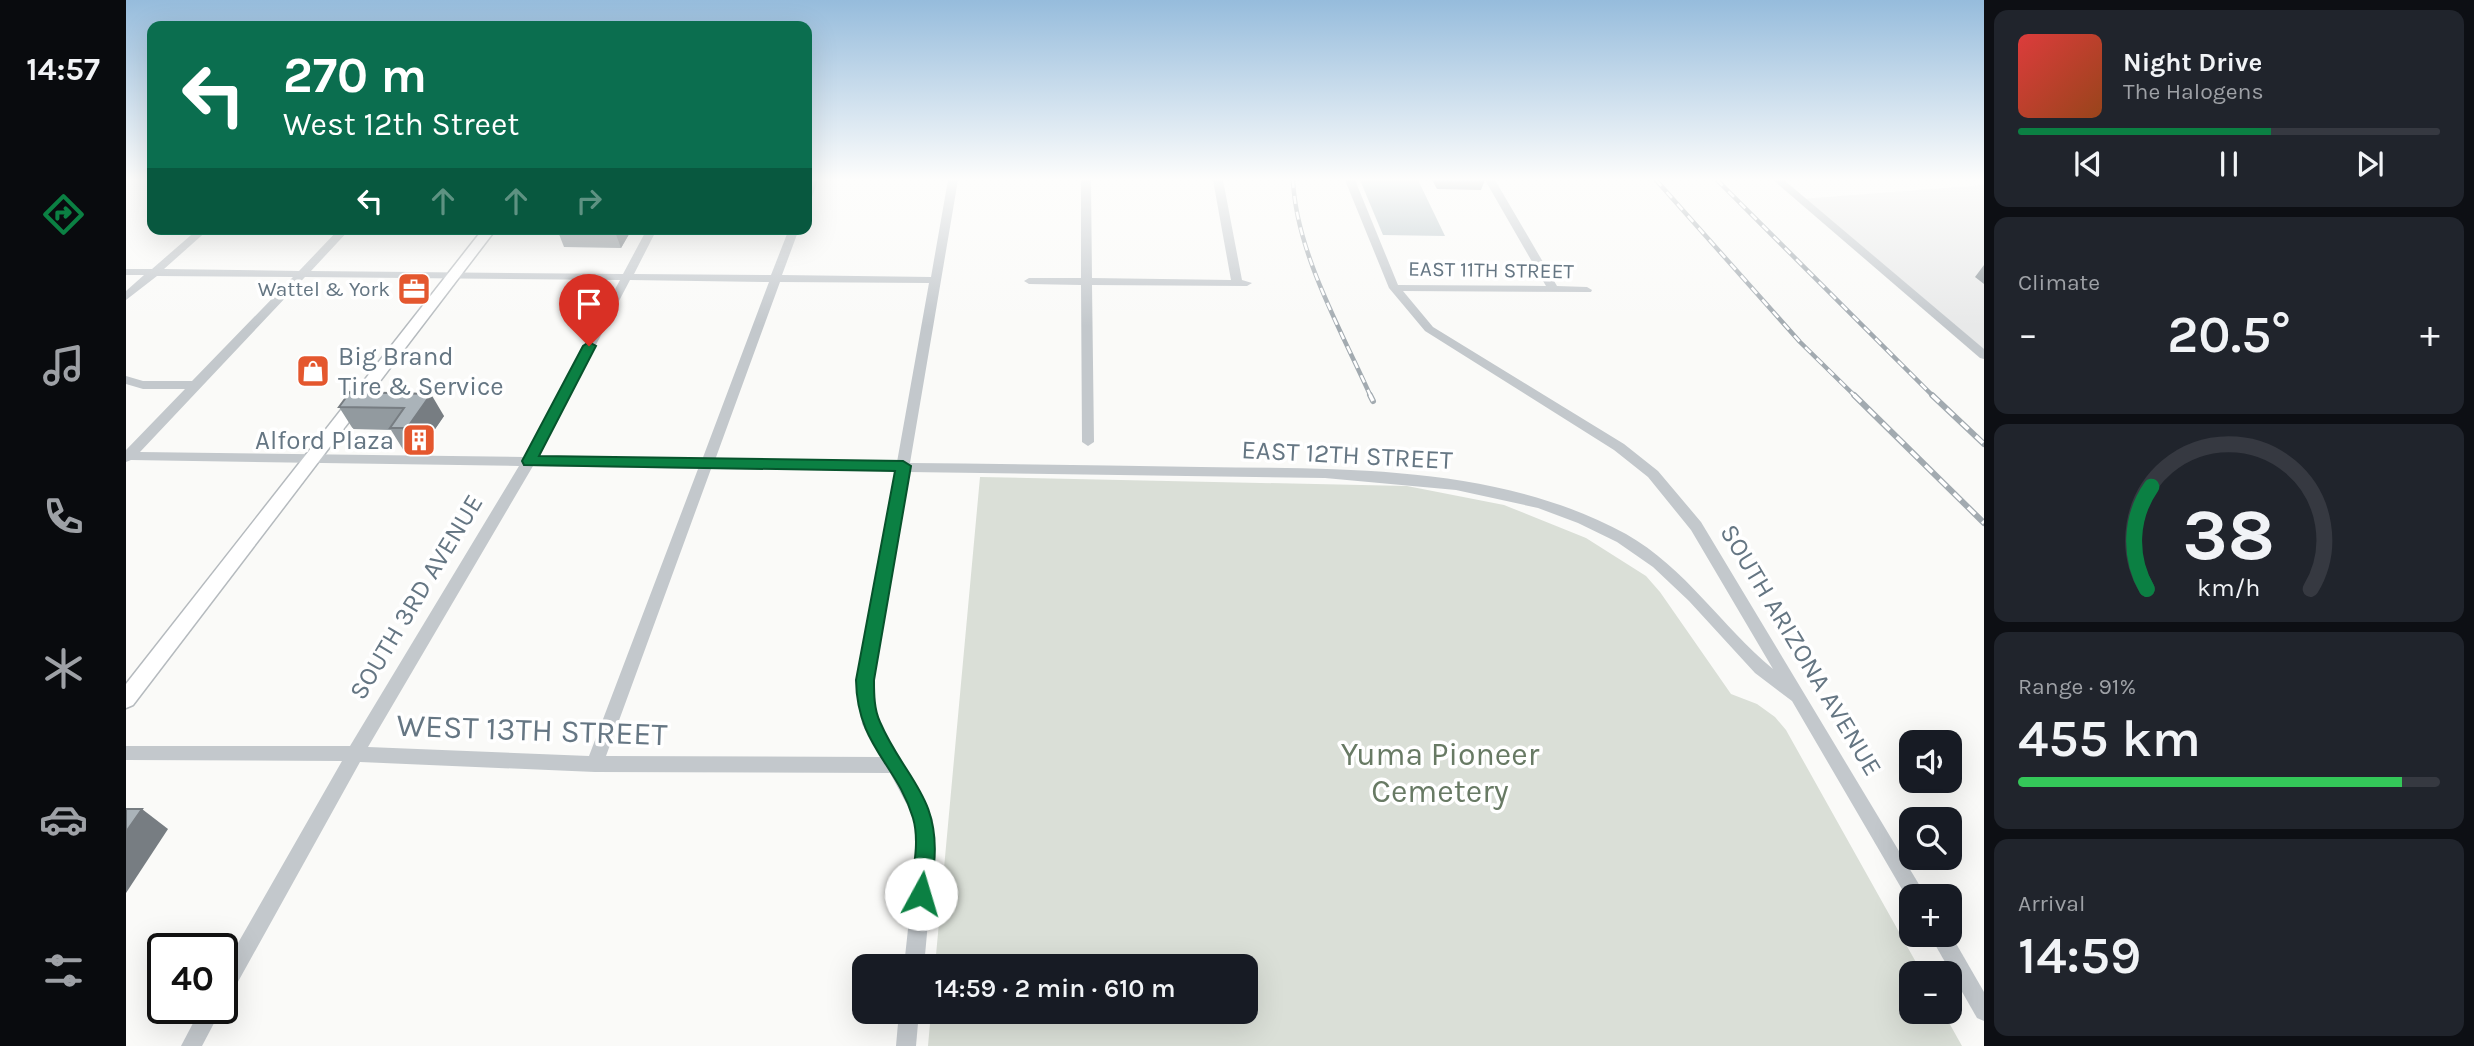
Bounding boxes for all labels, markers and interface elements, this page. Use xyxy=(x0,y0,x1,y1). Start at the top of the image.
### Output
text: 270 m xyxy=(283,47,427,104)
text: Night Drive xyxy=(2123,47,2262,78)
icon: left xyxy=(168,49,259,140)
text: 14:57 xyxy=(26,51,100,88)
text: The Halogens xyxy=(2123,78,2263,105)
text: West 12th Street xyxy=(283,106,519,143)
icon: previous xyxy=(2069,145,2107,183)
icon: pause xyxy=(2210,145,2248,183)
icon: next xyxy=(2351,145,2389,183)
icon: left xyxy=(351,182,389,220)
icon: ahead xyxy=(424,182,462,220)
icon: ahead xyxy=(497,182,535,220)
icon: right xyxy=(570,182,608,220)
icon: directions xyxy=(39,190,88,239)
street label: EAST 11TH STREET xyxy=(1408,257,1575,283)
text: Climate xyxy=(2018,269,2100,296)
office icon: Wattel & York xyxy=(395,270,433,308)
pin xyxy=(559,274,619,346)
place label: Wattel & York xyxy=(258,277,390,301)
icon: arrive xyxy=(570,285,608,323)
text: 20.5° xyxy=(2167,304,2291,365)
text: − xyxy=(2018,312,2038,357)
text: + xyxy=(2420,312,2440,357)
icon: music xyxy=(39,341,88,390)
place label: Big Brand Tire & Service xyxy=(338,341,504,402)
shop icon: Big Brand Tire & Service xyxy=(294,352,332,390)
building icon: Alford Plaza xyxy=(400,421,438,459)
place label: Alford Plaza xyxy=(255,425,394,456)
street label: EAST 12TH STREET xyxy=(1241,434,1453,476)
street label: SOUTH 3RD AVENUE xyxy=(343,489,489,705)
icon: phone xyxy=(39,492,88,541)
text: 38 xyxy=(2183,492,2275,577)
street label: SOUTH ARIZONA AVENUE xyxy=(1714,519,1888,781)
text: km/h xyxy=(2197,573,2261,602)
icon: climate xyxy=(39,644,88,693)
text: Range · 91% xyxy=(2018,673,2136,700)
street label: WEST 13TH STREET xyxy=(396,707,668,753)
text: 455 km xyxy=(2018,708,2201,769)
map controls xyxy=(1899,730,1962,1024)
button: sound xyxy=(1899,730,1962,793)
park label: Yuma Pioneer Cemetery xyxy=(1341,736,1540,810)
icon: car xyxy=(39,795,88,844)
button: search xyxy=(1899,807,1962,870)
position arrow xyxy=(884,857,958,931)
button: + xyxy=(1899,884,1962,947)
text: Arrival xyxy=(2018,890,2085,917)
text: 14:59 xyxy=(2018,925,2141,986)
speed limit sign: 40 xyxy=(147,933,238,1024)
icon: filters xyxy=(39,946,88,995)
button: − xyxy=(1899,961,1962,1024)
text: 14:59 · 2 min · 610 m xyxy=(934,973,1176,1004)

